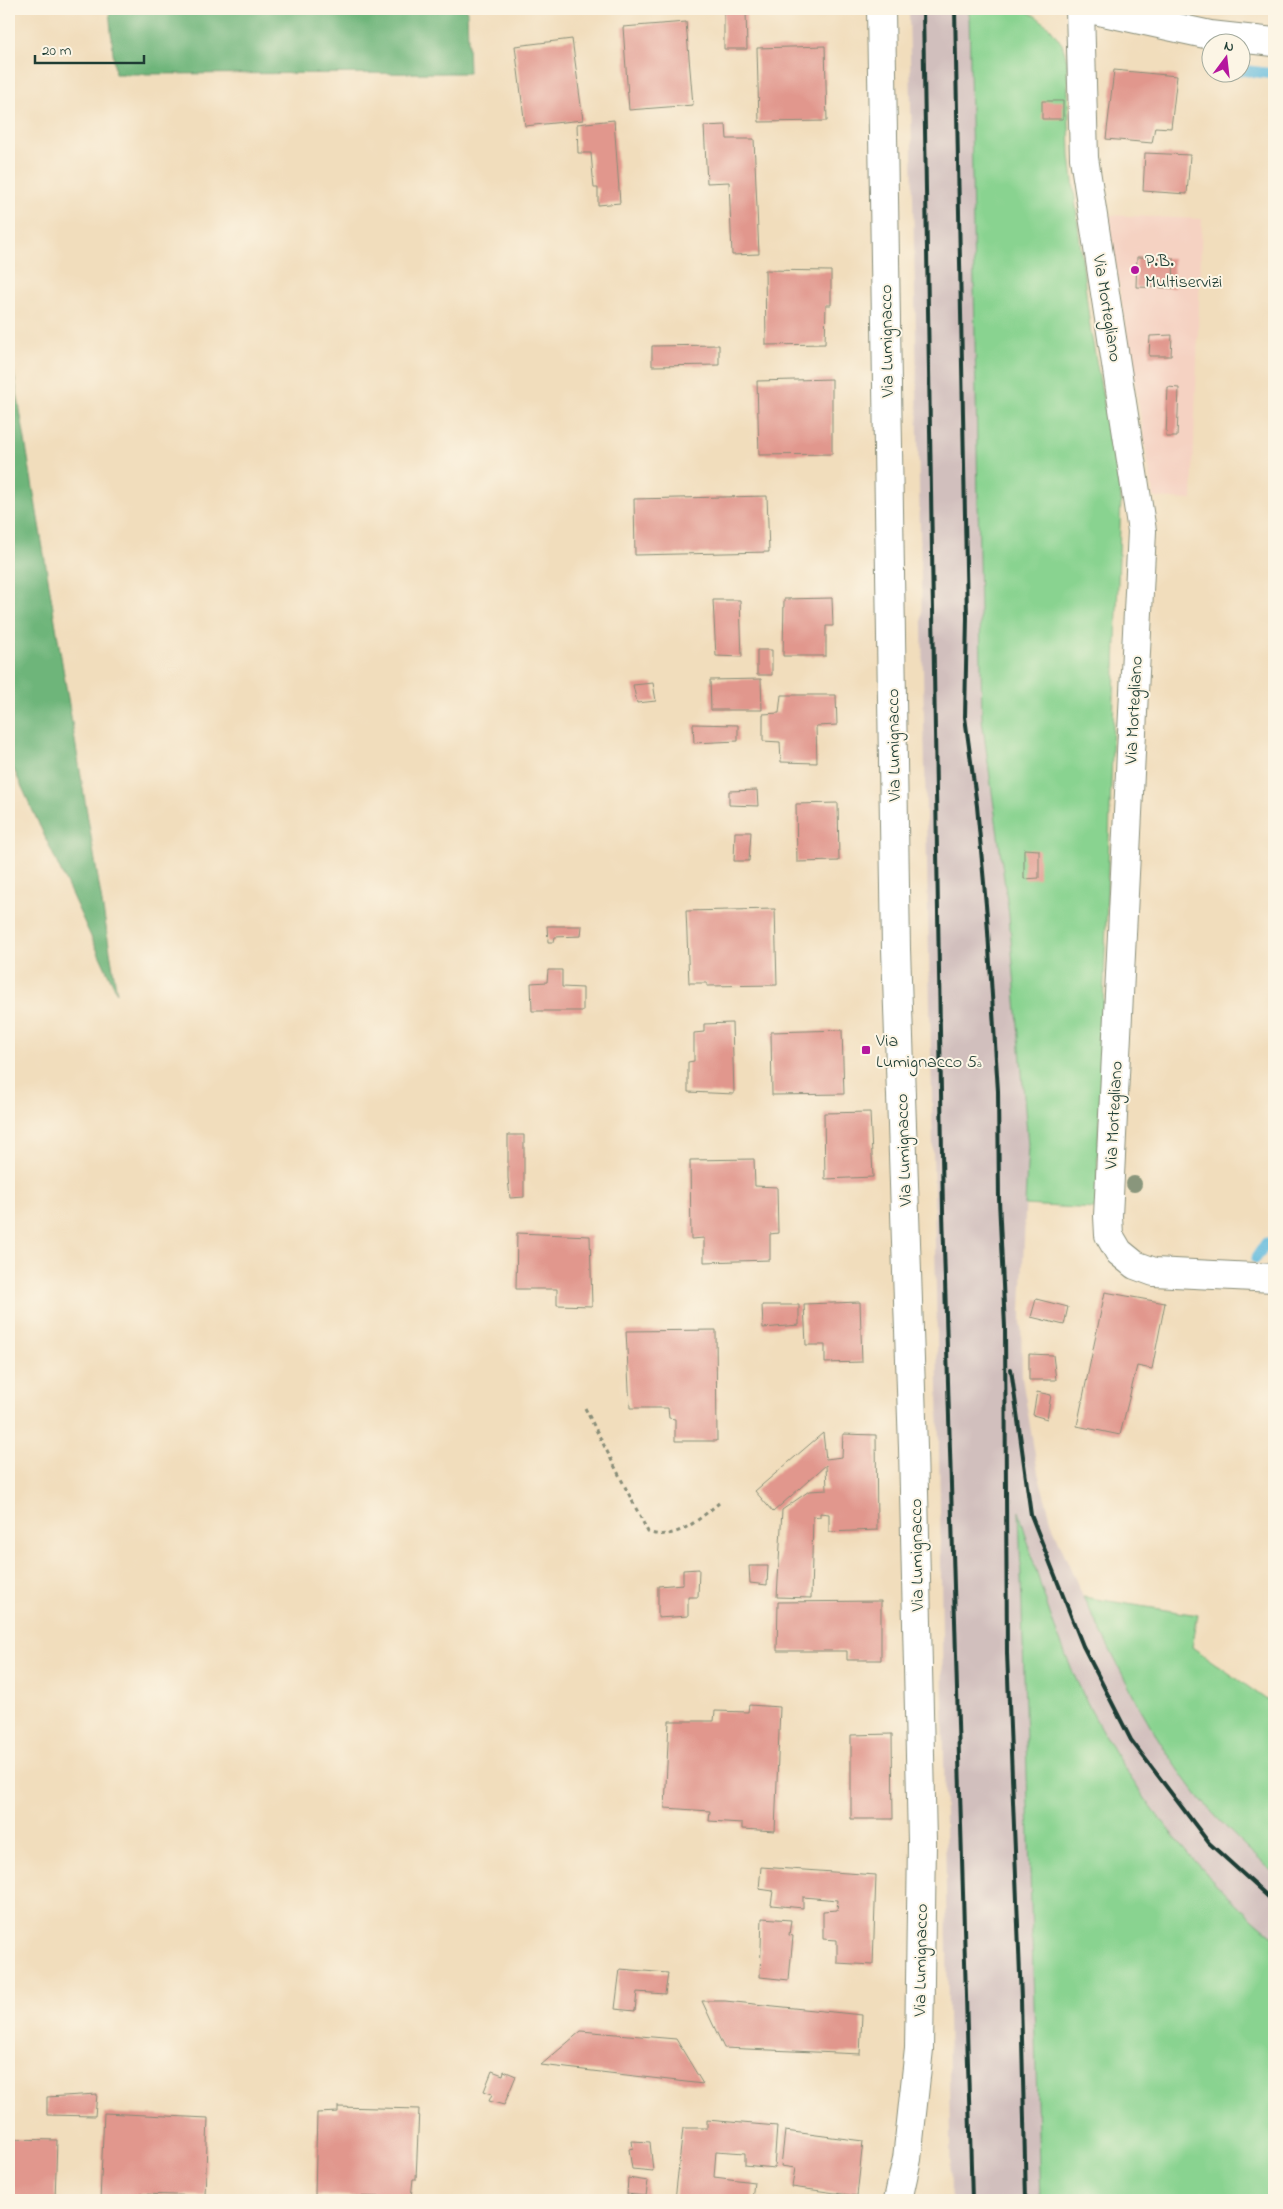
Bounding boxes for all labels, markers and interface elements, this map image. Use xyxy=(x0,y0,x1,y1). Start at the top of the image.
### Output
scale bar xyxy=(35,32,144,64)
north arrow xyxy=(1200,32,1250,82)
text: N xyxy=(1222,36,1236,58)
text: 20 m xyxy=(42,40,72,62)
place label: P.B. Multiservizi xyxy=(1145,249,1222,296)
street label: Via Mortegliano xyxy=(1084,252,1127,364)
marker: P.B. Multiservizi xyxy=(1129,264,1141,276)
street label: Via Lumignacco xyxy=(874,284,903,399)
street label: Via Mortegliano xyxy=(1119,655,1152,766)
street label: Via Lumignacco xyxy=(881,688,910,803)
place label: Via Lumignacco 5ª xyxy=(875,1029,982,1077)
marker: Via Lumignacco 5ª xyxy=(860,1044,872,1056)
street label: Via Mortegliano xyxy=(1099,1060,1132,1171)
street label: Via Lumignacco xyxy=(890,1093,921,1208)
street label: Via Lumignacco xyxy=(904,1498,933,1613)
street label: Via Lumignacco xyxy=(908,1903,937,2018)

